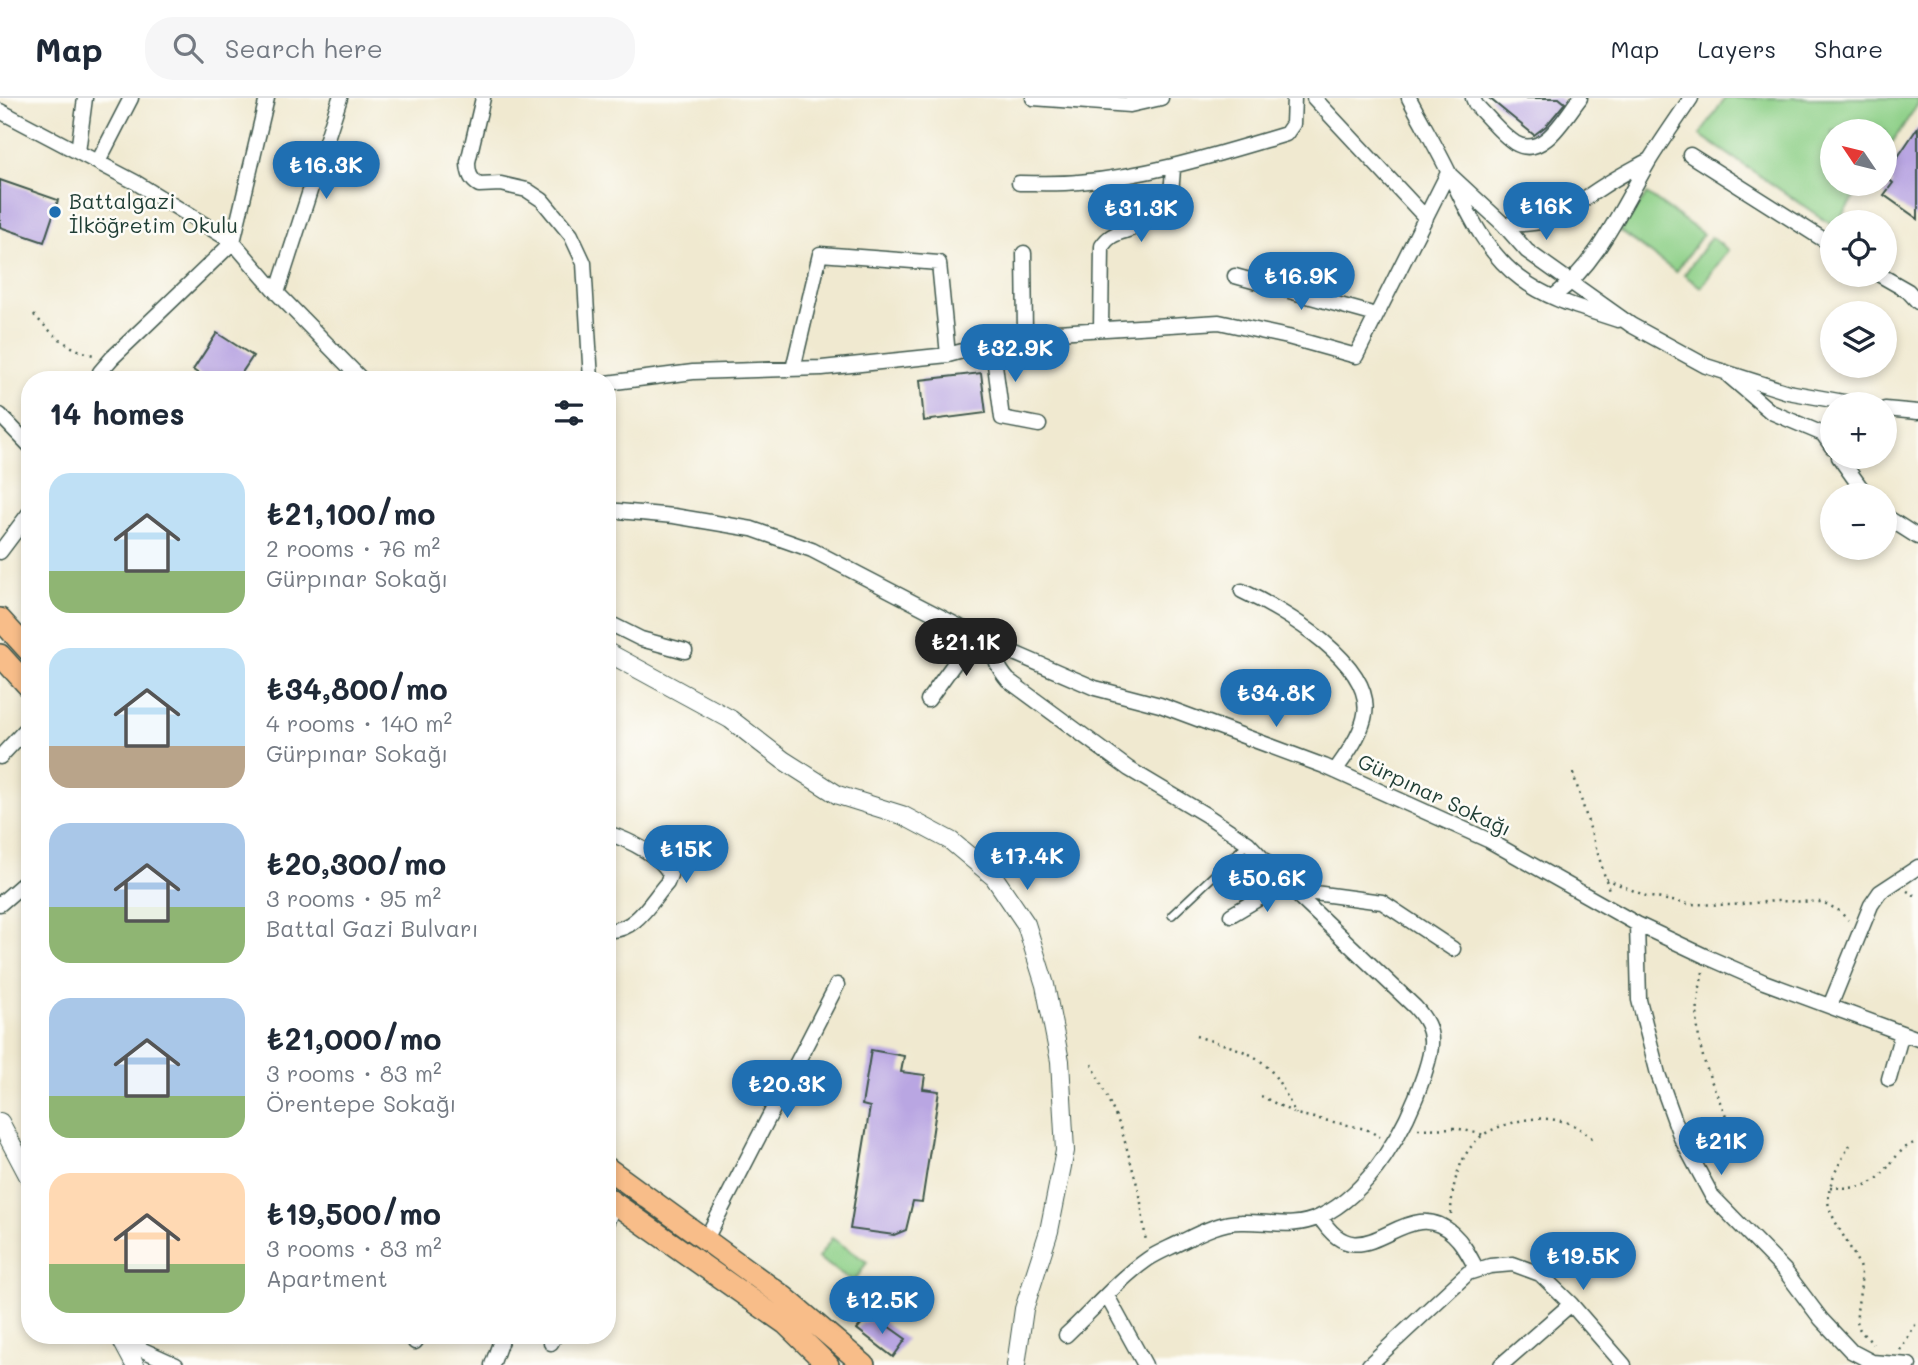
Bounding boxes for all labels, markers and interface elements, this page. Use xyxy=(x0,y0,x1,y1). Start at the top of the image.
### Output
search box xyxy=(145,17,635,80)
text: Map xyxy=(35,27,103,70)
icon: search xyxy=(169,29,207,67)
text: Search here xyxy=(225,31,383,65)
text: Map xyxy=(1611,33,1659,64)
text: Layers xyxy=(1697,33,1776,64)
text: Share xyxy=(1814,33,1883,64)
north arrow xyxy=(1820,119,1897,196)
map controls xyxy=(1820,119,1897,560)
pin: ₺16.3K xyxy=(269,141,383,201)
text: ₺16.3K xyxy=(289,149,363,179)
pin: ₺16K xyxy=(1505,183,1587,242)
pin: ₺31.3K xyxy=(1084,184,1198,244)
place label: Battalgazi İlköğretim Okulu xyxy=(69,187,238,238)
text: ₺16K xyxy=(1519,190,1573,220)
text: ₺31.3K xyxy=(1104,192,1178,222)
marker: Battalgazi İlköğretim Okulu xyxy=(47,204,63,220)
button: locate xyxy=(1820,210,1897,287)
pin: ₺16.9K xyxy=(1244,252,1358,312)
text: ₺16.9K xyxy=(1264,260,1338,290)
button: layers xyxy=(1820,301,1897,378)
pin: ₺32.9K xyxy=(958,324,1072,384)
text: ₺32.9K xyxy=(976,332,1054,362)
button: + xyxy=(1820,392,1897,469)
text: 14 homes xyxy=(49,393,185,433)
icon: filters xyxy=(550,394,588,432)
button: − xyxy=(1820,483,1897,560)
text: ₺21,100/mo xyxy=(266,493,435,533)
icon: home xyxy=(105,501,189,585)
text: 2 rooms · 76 m² xyxy=(266,533,440,563)
text: Gürpınar Sokağı xyxy=(266,563,448,593)
pin: ₺21.1K xyxy=(909,618,1023,678)
text: ₺21.1K xyxy=(931,626,1001,656)
text: ₺34,800/mo xyxy=(266,668,448,708)
pin: ₺34.8K xyxy=(1219,670,1333,729)
icon: home xyxy=(105,676,189,760)
text: ₺34.8K xyxy=(1236,677,1316,707)
text: 4 rooms · 140 m² xyxy=(266,708,452,738)
text: Gürpınar Sokağı xyxy=(266,738,448,768)
street label: Gürpınar Sokağı xyxy=(1354,747,1516,841)
pin: ₺15K xyxy=(645,826,727,885)
pin: ₺17.4K xyxy=(970,832,1084,892)
text: ₺15K xyxy=(659,833,713,863)
text: ₺17.4K xyxy=(990,840,1064,870)
text: ₺20,300/mo xyxy=(266,843,446,883)
icon: home xyxy=(105,851,189,935)
pin: ₺50.6K xyxy=(1210,854,1324,914)
text: ₺50.6K xyxy=(1228,862,1306,892)
text: 3 rooms · 95 m² xyxy=(266,883,441,913)
text: Battal Gazi Bulvarı xyxy=(266,913,479,943)
text: ₺21,000/mo xyxy=(266,1018,441,1058)
icon: home xyxy=(105,1026,189,1110)
text: 3 rooms · 83 m² xyxy=(266,1058,442,1088)
pin: ₺20.3K xyxy=(730,1060,844,1120)
text: ₺20.3K xyxy=(748,1068,826,1098)
text: Örentepe Sokağı xyxy=(266,1088,457,1118)
pin: ₺21K xyxy=(1680,1118,1762,1177)
text: ₺21K xyxy=(1695,1125,1747,1155)
text: ₺19,500/mo xyxy=(266,1193,441,1233)
icon: home xyxy=(105,1201,189,1285)
pin: ₺19.5K xyxy=(1526,1232,1640,1292)
text: 3 rooms · 83 m² xyxy=(266,1233,442,1263)
text: ₺19.5K xyxy=(1546,1240,1620,1270)
text: Apartment xyxy=(266,1263,388,1293)
pin: ₺12.5K xyxy=(825,1276,939,1336)
text: ₺12.5K xyxy=(845,1284,919,1314)

